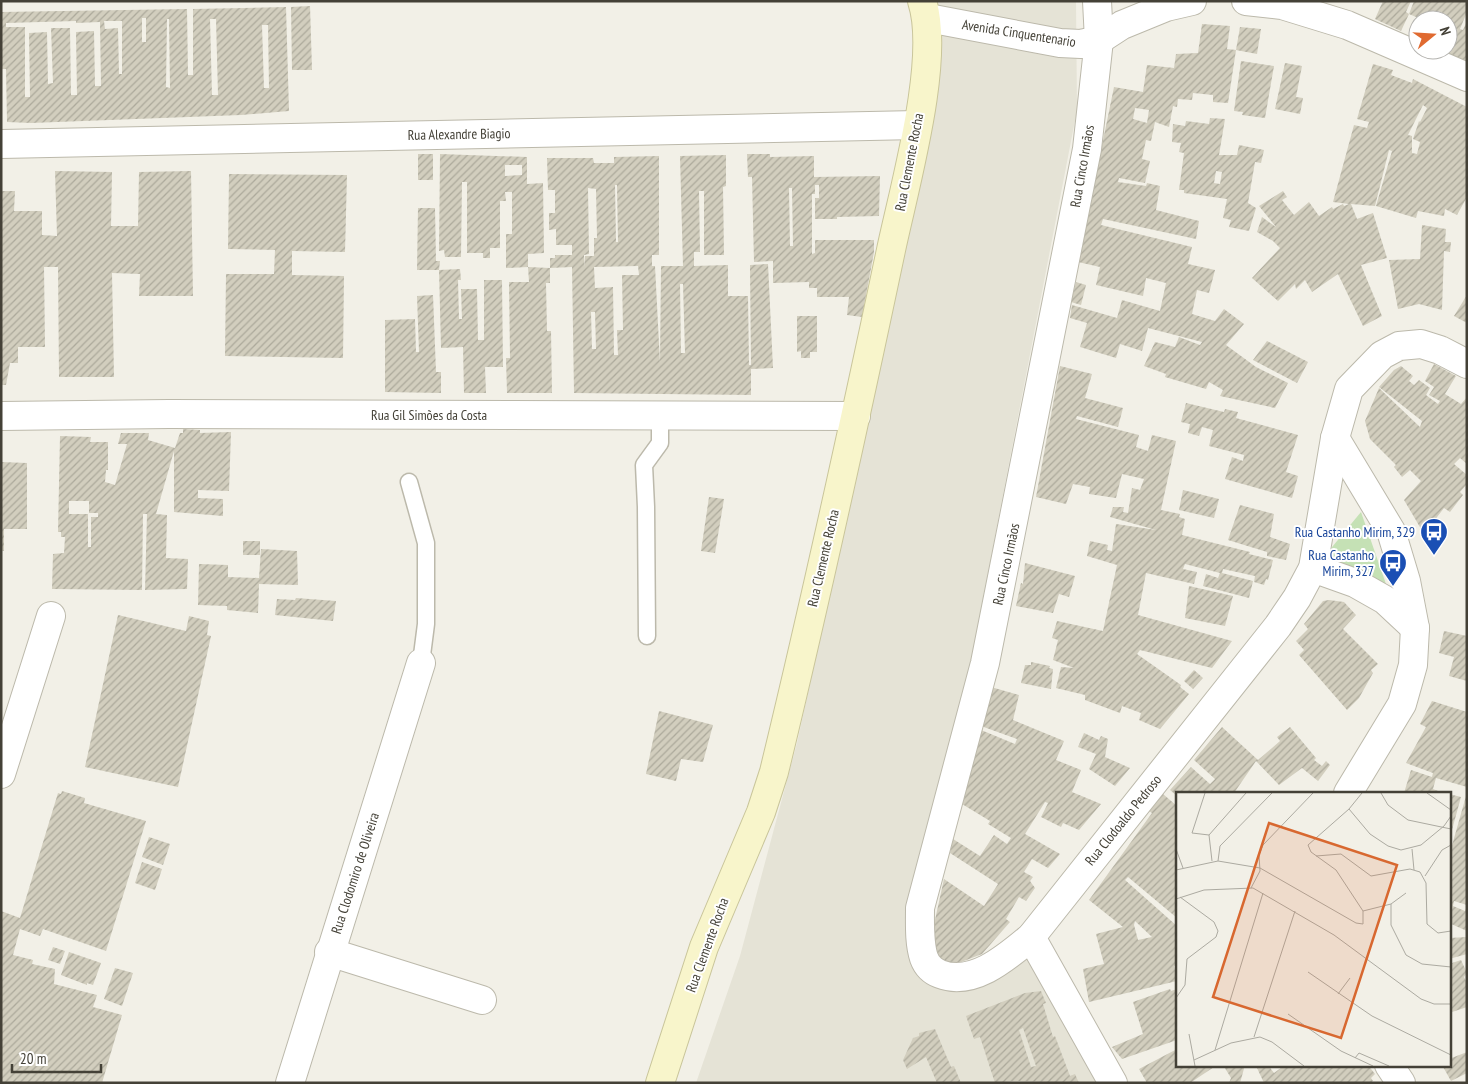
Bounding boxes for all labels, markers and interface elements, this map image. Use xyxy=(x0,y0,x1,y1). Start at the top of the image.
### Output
north arrow xyxy=(1408,10,1458,60)
street label: Avenida Cinquentenario xyxy=(961,15,1077,51)
text: N xyxy=(1436,25,1455,37)
street label: Rua Clemente Rocha xyxy=(891,112,927,212)
street label: Rua Cinco Irmãos xyxy=(1066,123,1098,209)
street label: Rua Alexandre Biagio xyxy=(407,124,511,144)
street label: Rua Gil Simões da Costa xyxy=(371,406,487,424)
street label: Rua Clemente Rocha xyxy=(803,508,843,608)
bus stop icon: Rua Castanho Mirim, 329 xyxy=(1419,517,1449,556)
street label: Rua Cinco Irmãos xyxy=(989,521,1024,607)
place label: Rua Castanho Mirim, 329 xyxy=(1295,523,1415,541)
place label: Rua Castanho Mirim, 327 xyxy=(1308,546,1374,580)
bus stop icon: Rua Castanho Mirim, 327 xyxy=(1378,548,1408,587)
street label: Rua Clodoaldo Pedroso xyxy=(1081,771,1165,869)
inset map xyxy=(1176,792,1450,1066)
street label: Rua Clodomiro de Oliveira xyxy=(327,810,383,936)
street label: Rua Clemente Rocha xyxy=(682,895,732,995)
scale bar xyxy=(12,1042,101,1074)
text: 20 m xyxy=(20,1049,46,1068)

